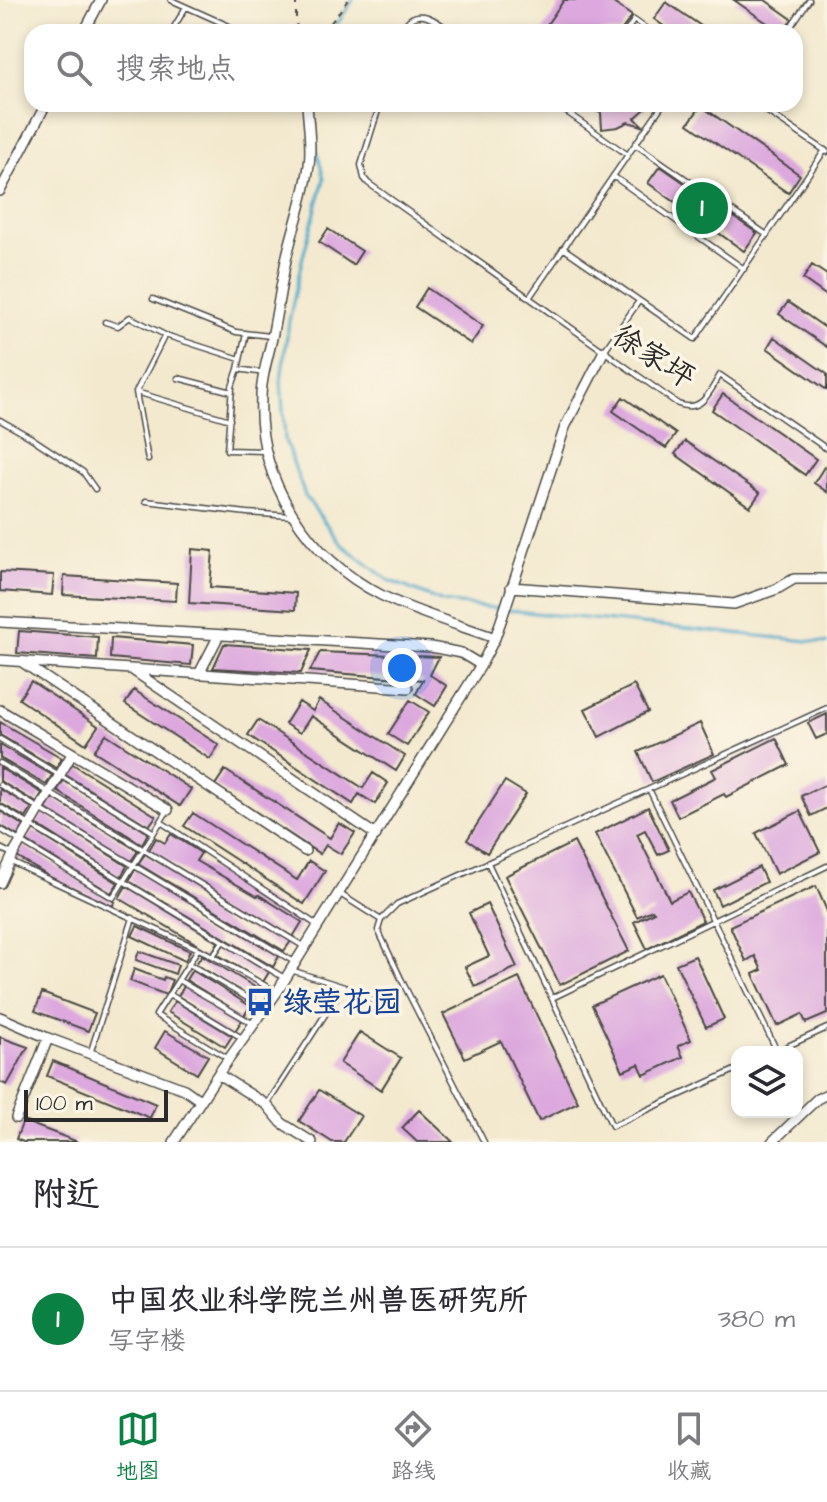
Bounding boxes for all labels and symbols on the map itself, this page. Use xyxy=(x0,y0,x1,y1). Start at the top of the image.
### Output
pin: 1 xyxy=(676,178,728,238)
street label: 徐家坪 xyxy=(604,315,703,399)
your location xyxy=(382,648,422,688)
place label: 绿莹花园 xyxy=(282,982,402,1024)
bus stop icon: 绿莹花园 xyxy=(245,987,275,1017)
scale bar xyxy=(24,1086,168,1122)

